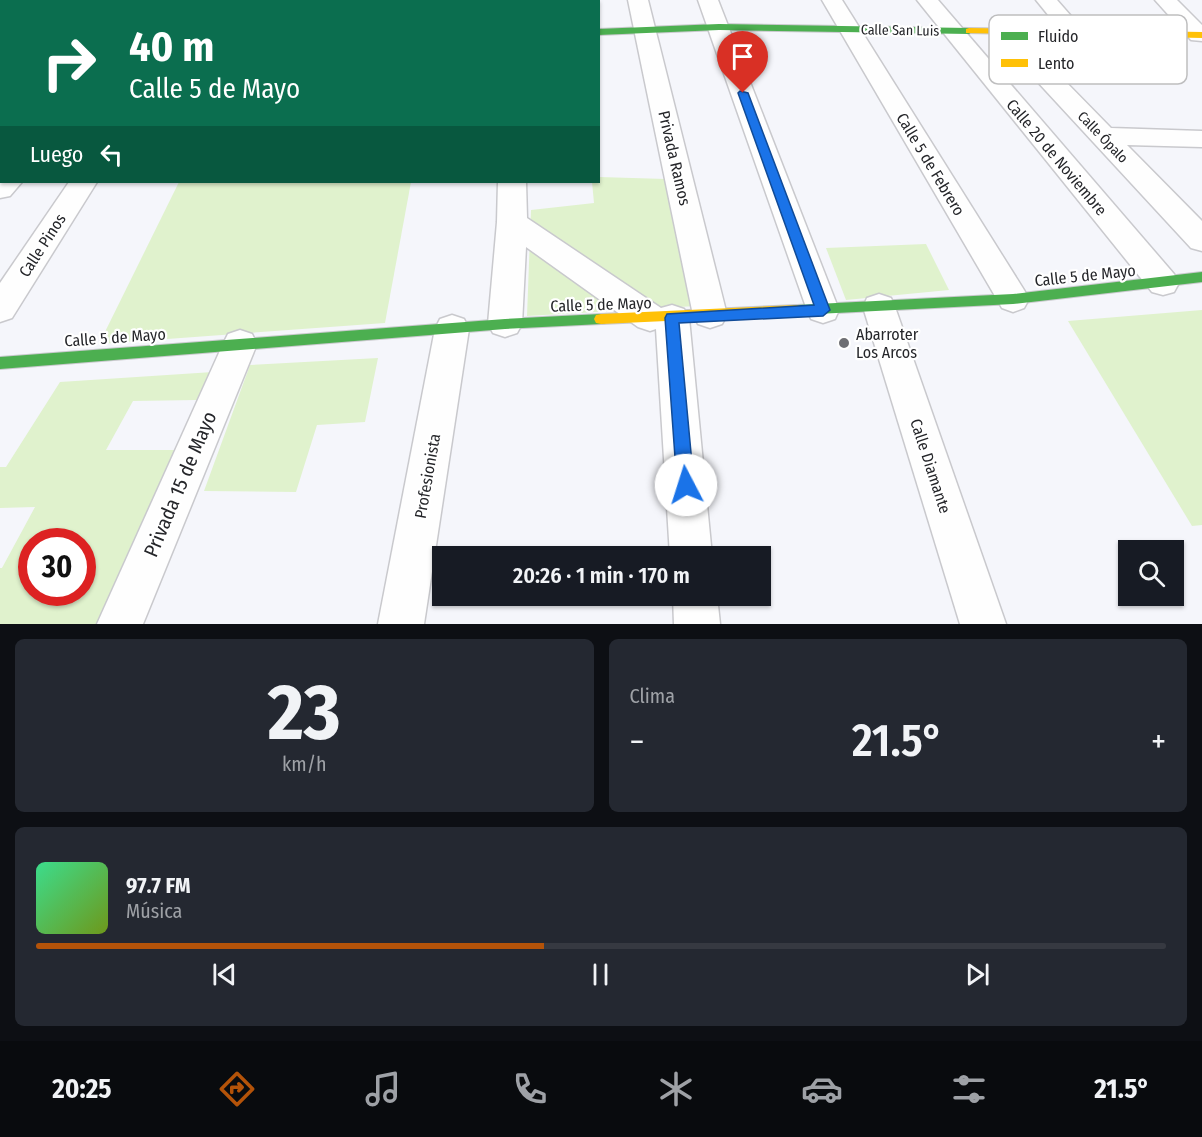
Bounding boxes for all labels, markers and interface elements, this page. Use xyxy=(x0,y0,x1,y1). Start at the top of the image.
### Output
legend xyxy=(989,15,1187,84)
street label: Calle San Luis xyxy=(861,21,939,40)
text: 40 m xyxy=(129,22,214,72)
icon: right xyxy=(30,24,108,102)
text: Fluido xyxy=(1038,27,1078,46)
pin xyxy=(717,31,768,93)
icon: arrive xyxy=(726,40,759,73)
text: Lento xyxy=(1038,54,1074,73)
text: Calle 5 de Mayo xyxy=(129,73,300,105)
street label: Calle 20 de Noviembre xyxy=(1002,95,1111,219)
street label: Calle Ópalo xyxy=(1074,107,1132,167)
street label: Privada Ramos xyxy=(654,109,695,207)
street label: Calle 5 de Febrero xyxy=(892,109,969,219)
icon: left xyxy=(95,138,128,171)
text: Luego xyxy=(30,141,83,168)
street label: Calle Pinos xyxy=(15,210,70,281)
street label: Calle 5 de Mayo xyxy=(1034,261,1137,290)
street label: Calle 5 de Mayo xyxy=(550,293,652,316)
street label: Calle 5 de Mayo xyxy=(64,324,166,351)
place label: Abarroter Los Arcos xyxy=(856,325,919,362)
marker: Abarroter Los Arcos xyxy=(837,336,851,350)
street label: Privada 15 de Mayo xyxy=(139,408,221,560)
street label: Calle Diamante xyxy=(906,416,955,516)
street label: Profesionista xyxy=(411,432,444,520)
position arrow xyxy=(654,453,718,517)
speed limit sign: 30 xyxy=(18,528,96,606)
map controls xyxy=(1118,540,1184,606)
button: search xyxy=(1118,540,1184,606)
text: 20:26 · 1 min · 170 m xyxy=(513,562,690,589)
text: 23 xyxy=(268,666,341,760)
text: Clima xyxy=(630,684,675,708)
text: 21.5° xyxy=(852,714,943,768)
text: − xyxy=(630,722,644,762)
text: + xyxy=(1151,722,1166,762)
text: km/h xyxy=(282,752,327,776)
text: 97.7 FM xyxy=(126,872,190,899)
text: Música xyxy=(126,899,182,923)
icon: previous xyxy=(208,958,241,991)
icon: pause xyxy=(584,958,617,991)
icon: next xyxy=(961,958,994,991)
icon: directions xyxy=(216,1068,258,1110)
icon: music xyxy=(362,1068,404,1110)
icon: phone xyxy=(509,1068,551,1110)
icon: climate xyxy=(655,1068,697,1110)
icon: car xyxy=(801,1068,843,1110)
icon: filters xyxy=(948,1068,990,1110)
text: 20:25 xyxy=(52,1073,111,1105)
text: 21.5° xyxy=(1094,1073,1150,1105)

